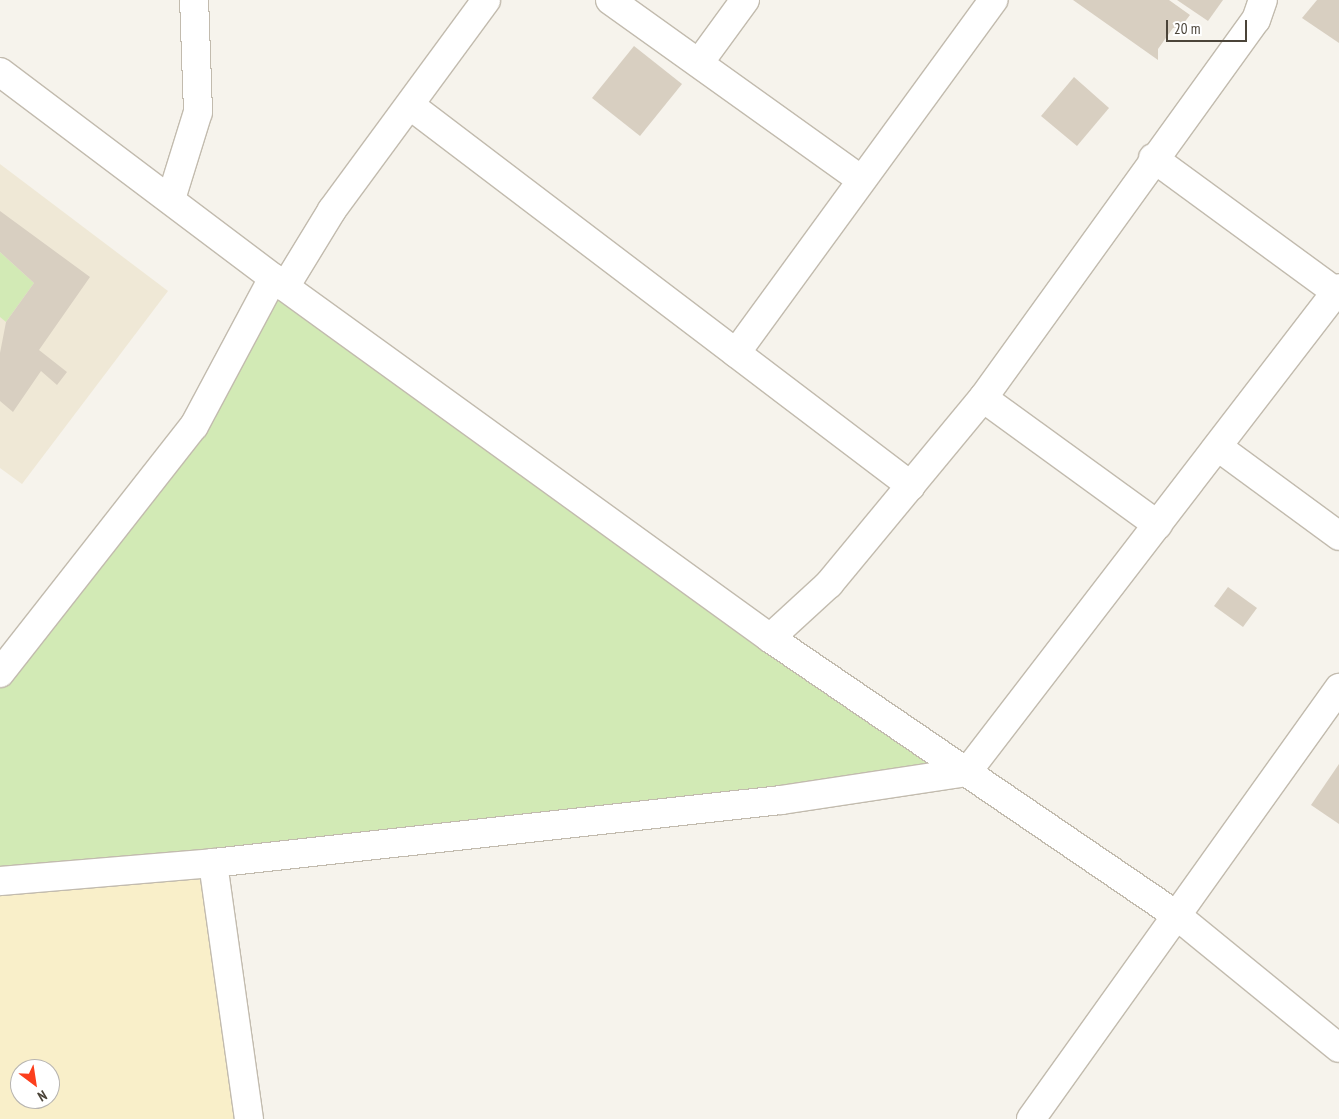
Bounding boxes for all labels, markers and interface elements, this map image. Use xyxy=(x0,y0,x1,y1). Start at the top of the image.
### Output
scale bar xyxy=(1169,10,1250,42)
text: 20 m xyxy=(1174,19,1200,38)
north arrow xyxy=(10,1059,60,1109)
text: N xyxy=(34,1086,50,1106)

